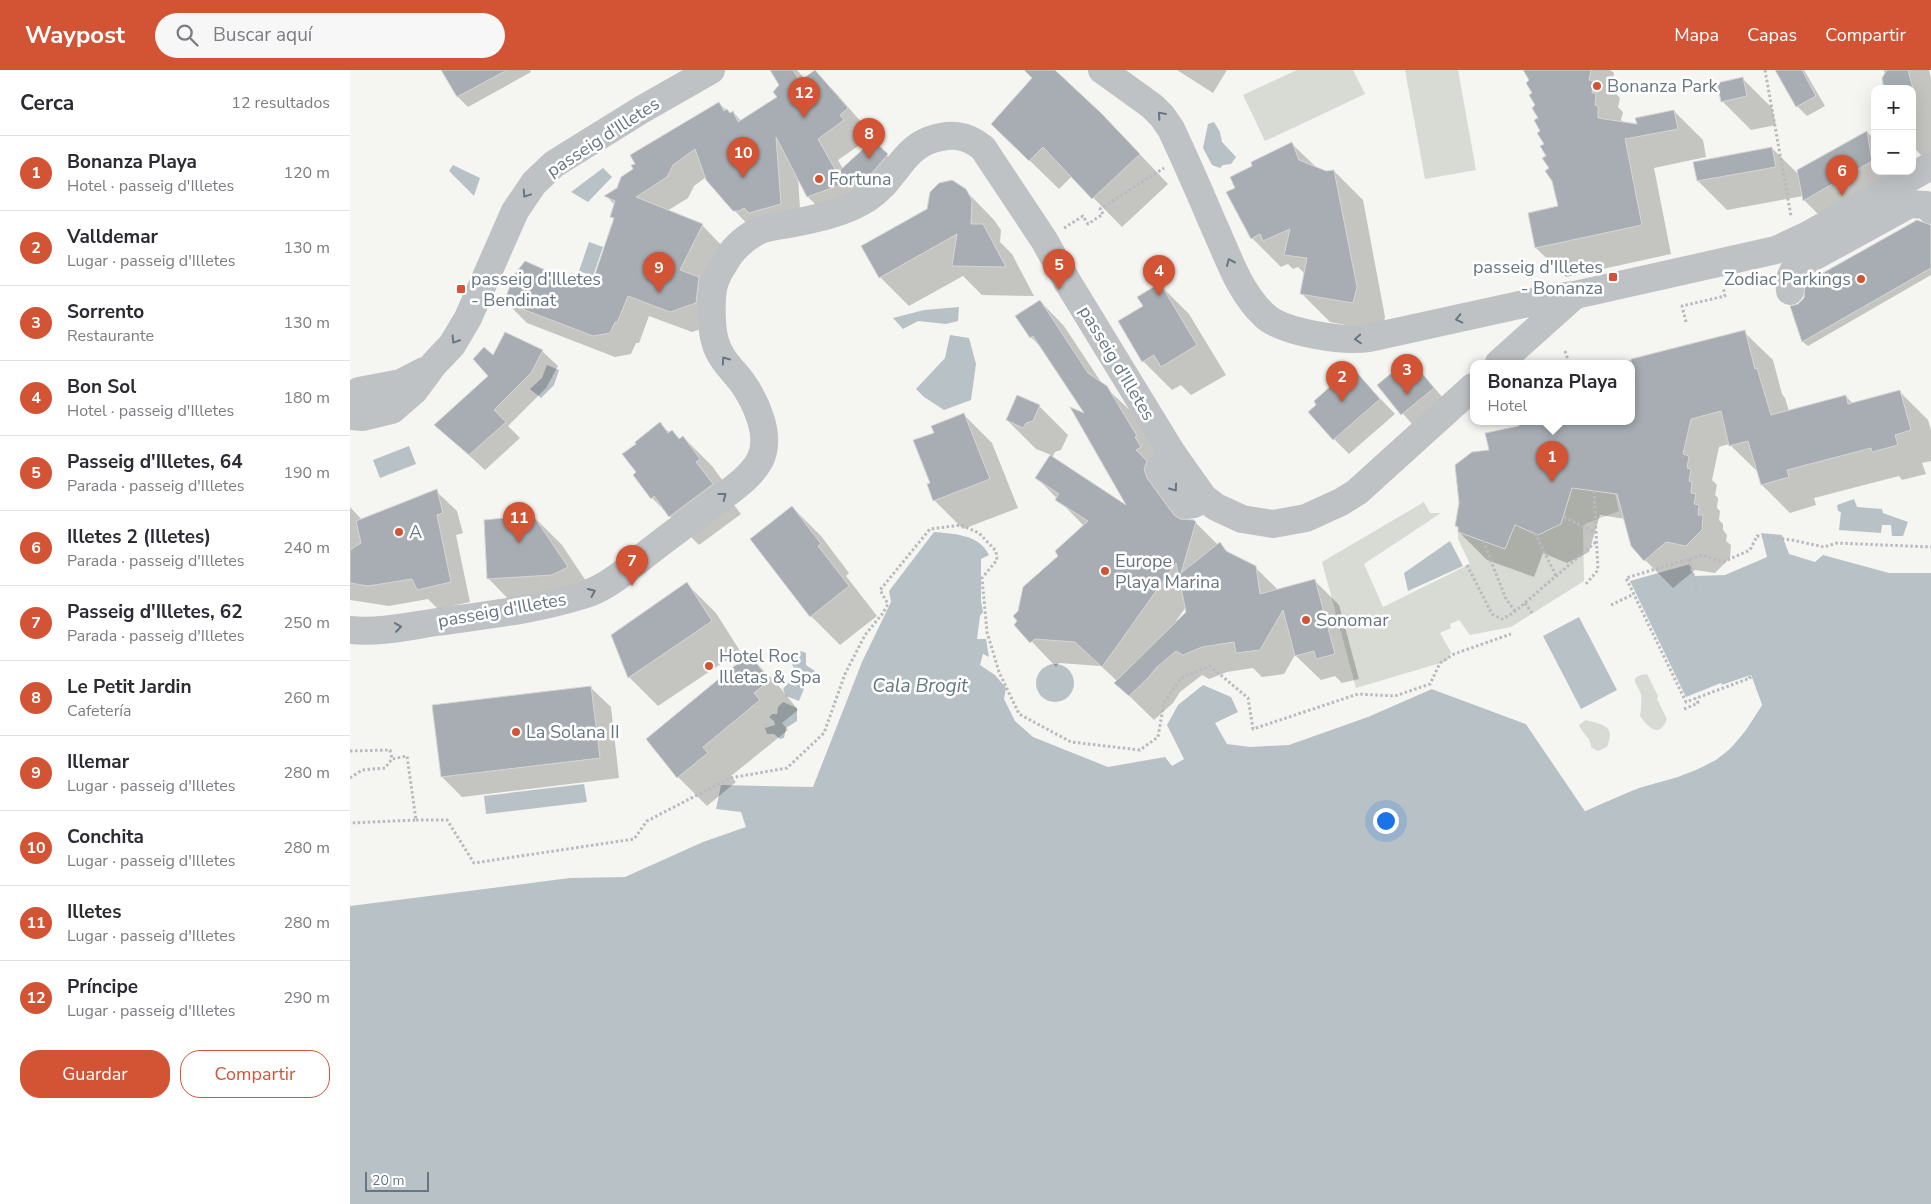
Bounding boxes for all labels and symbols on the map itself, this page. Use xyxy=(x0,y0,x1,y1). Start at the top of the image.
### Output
place label: Bonanza Park xyxy=(1607,74,1719,98)
pin: 12 xyxy=(788,77,820,118)
marker: Bonanza Park xyxy=(1591,80,1603,92)
street label: passeig d'Illetes xyxy=(542,92,664,182)
one-way arrow xyxy=(1157,112,1166,121)
pin: 8 xyxy=(853,118,885,159)
pin: 10 xyxy=(727,137,759,178)
pin: 6 xyxy=(1826,155,1858,196)
place label: Fortuna xyxy=(829,167,892,191)
marker: Fortuna xyxy=(813,173,825,185)
one-way arrow xyxy=(523,189,533,198)
pin: 5 xyxy=(1043,249,1075,290)
pin: 9 xyxy=(643,252,675,293)
pin: 4 xyxy=(1143,255,1175,296)
place label: passeig d'Illetes - Bonanza xyxy=(1473,255,1603,300)
one-way arrow xyxy=(1226,258,1237,267)
place label: passeig d'Illetes - Bendinat xyxy=(471,267,601,312)
place label: Zodiac Parkings xyxy=(1724,267,1851,291)
marker: passeig d'Illetes - Bonanza xyxy=(1607,271,1619,283)
marker: Zodiac Parkings xyxy=(1855,273,1867,285)
marker: passeig d'Illetes - Bendinat xyxy=(455,283,467,295)
street label: passeig d'Illetes xyxy=(1073,301,1161,425)
one-way arrow xyxy=(1455,313,1463,323)
one-way arrow xyxy=(452,334,461,343)
one-way arrow xyxy=(1354,334,1362,345)
pin: 3 xyxy=(1391,354,1423,395)
one-way arrow xyxy=(722,357,731,366)
pin: 2 xyxy=(1326,361,1358,402)
pin: 1 xyxy=(1536,441,1568,482)
one-way arrow xyxy=(1168,482,1177,492)
one-way arrow xyxy=(717,493,727,502)
pin: 11 xyxy=(503,502,535,543)
place label: A xyxy=(409,520,422,544)
marker: A xyxy=(393,526,405,538)
pin: 7 xyxy=(616,545,648,586)
place label: Europe Playa Marina xyxy=(1115,549,1220,594)
marker: Europe Playa Marina xyxy=(1099,565,1111,577)
street label: passeig d'Illetes xyxy=(436,587,568,633)
one-way arrow xyxy=(587,587,596,598)
place label: Sonomar xyxy=(1316,608,1389,632)
marker: Sonomar xyxy=(1300,614,1312,626)
one-way arrow xyxy=(395,622,403,633)
place label: Hotel Roc Illetas & Spa xyxy=(719,644,821,689)
marker: Hotel Roc Illetas & Spa xyxy=(703,660,715,672)
water label: Cala Brogit xyxy=(872,673,969,699)
place label: La Solana II xyxy=(526,720,620,744)
marker: La Solana II xyxy=(510,726,522,738)
your location xyxy=(1373,808,1399,834)
scale bar xyxy=(365,1169,429,1192)

